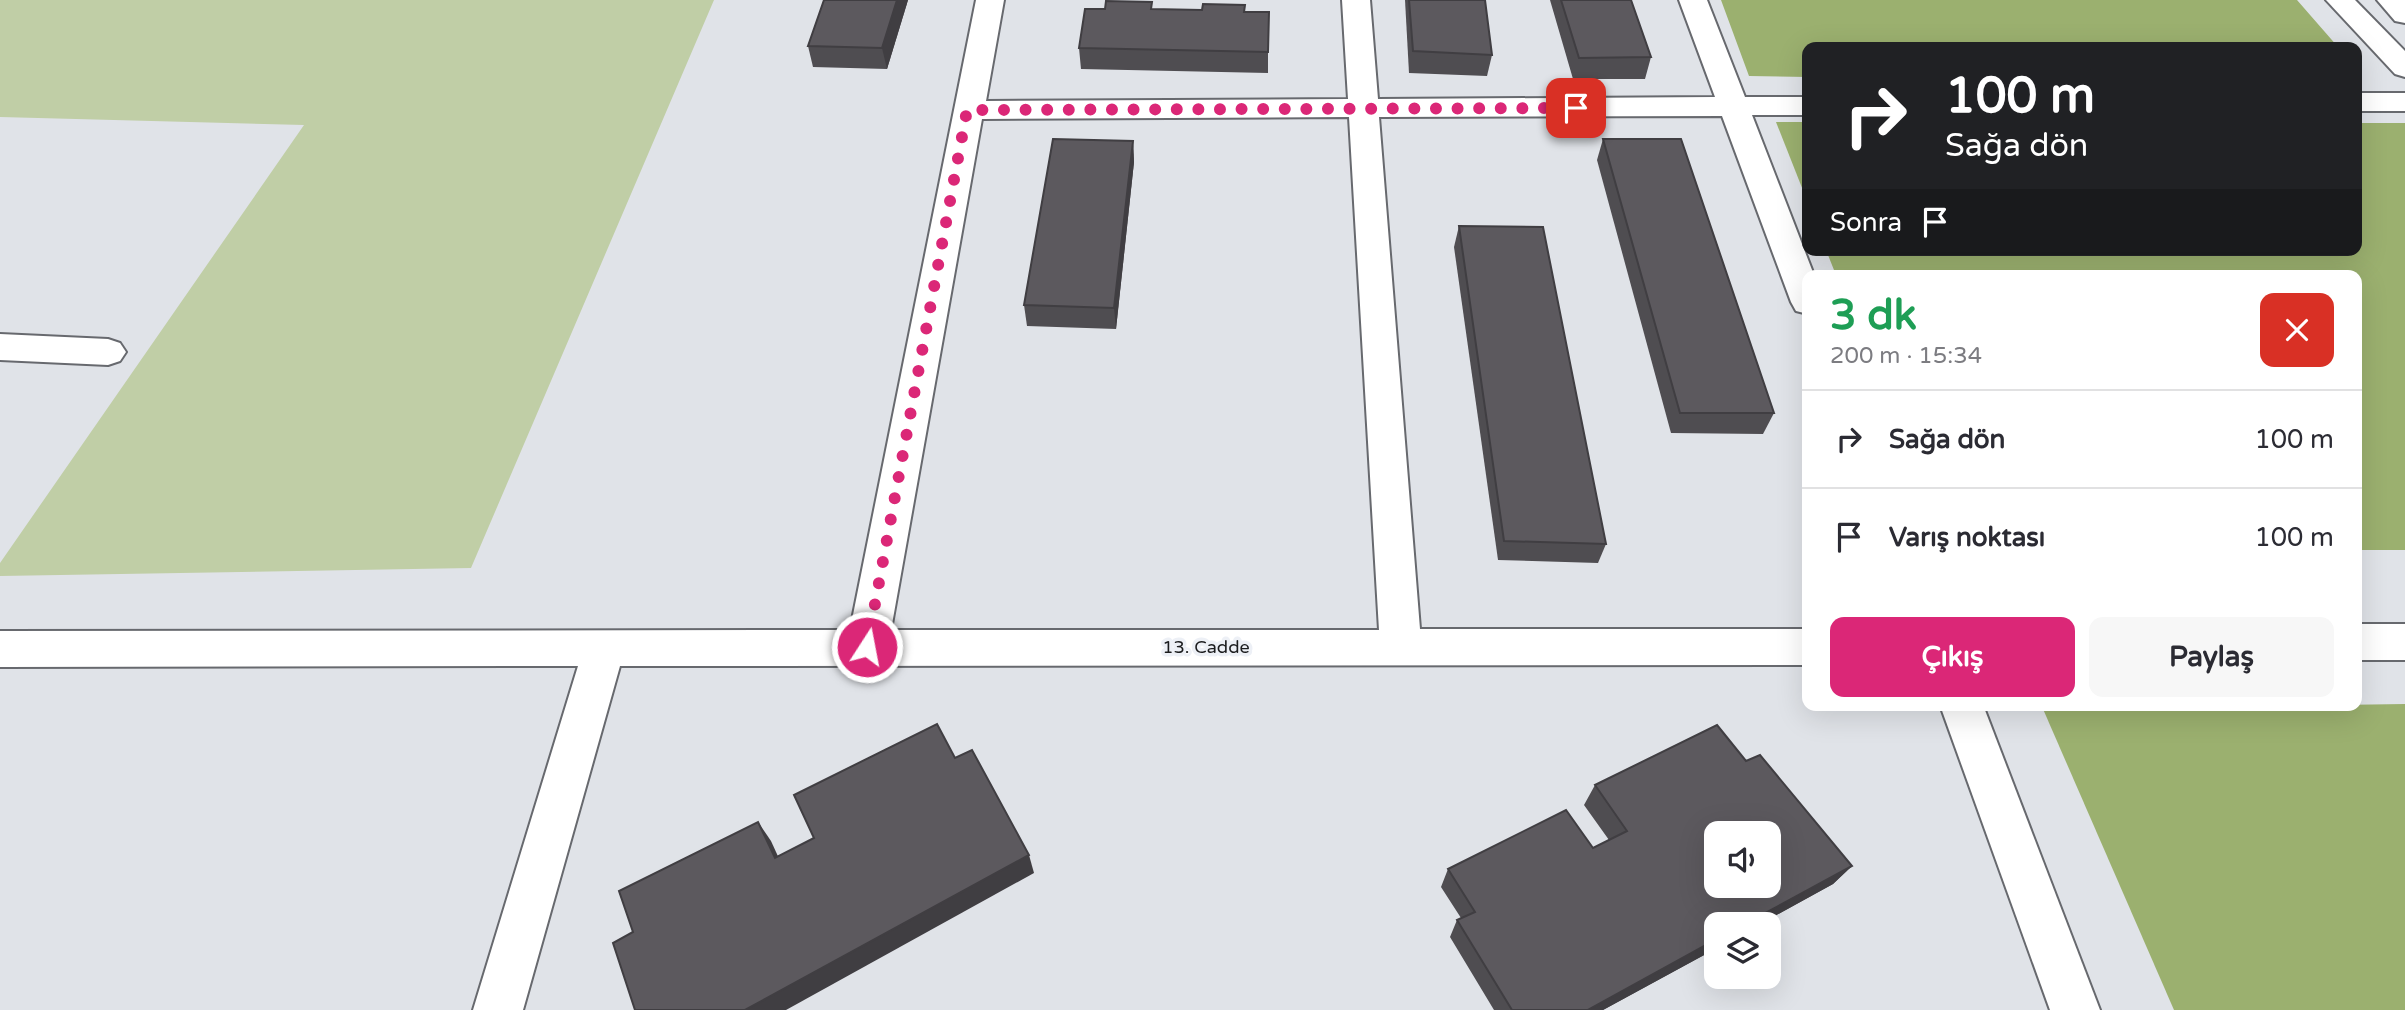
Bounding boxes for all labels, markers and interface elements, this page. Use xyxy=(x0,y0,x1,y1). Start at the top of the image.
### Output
text: 100 m xyxy=(1945,67,2095,126)
icon: right xyxy=(1830,70,1921,161)
pin xyxy=(1546,78,1606,138)
icon: arrive xyxy=(1557,89,1595,127)
text: Sağa dön xyxy=(1945,127,2088,165)
icon: arrive xyxy=(1916,203,1954,241)
text: Sonra xyxy=(1830,207,1902,238)
text: 3 dk xyxy=(1830,290,1917,341)
button: close xyxy=(2260,293,2334,367)
text: 200 m · 15:34 xyxy=(1830,342,1982,370)
icon: right xyxy=(1830,420,1868,458)
text: Sağa dön xyxy=(1889,424,2005,455)
text: 100 m xyxy=(2254,424,2334,455)
icon: arrive xyxy=(1830,518,1868,556)
text: Varış noktası xyxy=(1889,522,2045,553)
text: 100 m xyxy=(2254,522,2334,553)
position arrow xyxy=(830,610,904,684)
button: Çıkış xyxy=(1830,617,2075,697)
button: Paylaş xyxy=(2089,617,2334,697)
street label: 13. Cadde xyxy=(1162,636,1250,658)
map controls xyxy=(1704,821,1781,989)
button: sound xyxy=(1704,821,1781,898)
button: layers xyxy=(1704,912,1781,989)

